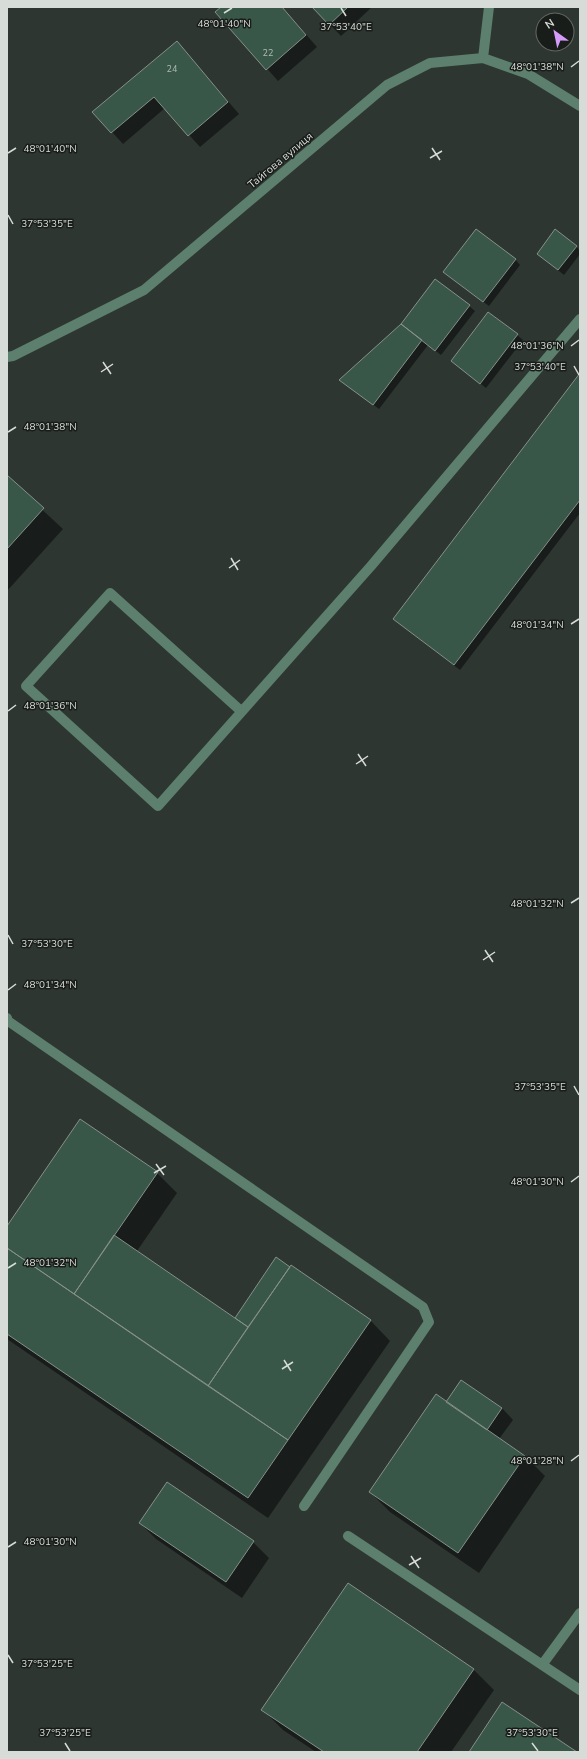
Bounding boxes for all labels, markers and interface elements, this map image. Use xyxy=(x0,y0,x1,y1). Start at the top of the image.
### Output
north arrow xyxy=(535,12,575,52)
text: N xyxy=(542,16,557,33)
text: 48°01'40"N xyxy=(197,17,251,31)
text: 37°53'40"E xyxy=(320,20,372,34)
house number: 22 xyxy=(263,47,273,59)
text: 48°01'38"N xyxy=(510,60,564,74)
house number: 24 xyxy=(167,63,178,75)
street label: Тайгова вулиця xyxy=(245,129,316,192)
text: 48°01'40"N xyxy=(23,142,77,156)
text: 37°53'35"E xyxy=(21,217,73,231)
text: 48°01'36"N xyxy=(510,339,564,353)
text: 37°53'40"E xyxy=(514,360,566,374)
text: 48°01'38"N xyxy=(23,420,77,434)
text: 48°01'34"N xyxy=(510,618,564,632)
text: 48°01'36"N xyxy=(23,699,77,713)
text: 48°01'32"N xyxy=(510,897,564,911)
text: 37°53'30"E xyxy=(21,937,73,951)
text: 48°01'34"N xyxy=(23,978,77,992)
text: 37°53'35"E xyxy=(514,1080,566,1094)
text: 48°01'30"N xyxy=(510,1175,564,1189)
text: 48°01'32"N xyxy=(23,1256,77,1270)
text: 48°01'28"N xyxy=(510,1454,564,1468)
text: 48°01'30"N xyxy=(23,1535,77,1549)
text: 37°53'25"E xyxy=(21,1657,73,1671)
text: 37°53'25"E xyxy=(39,1726,91,1740)
text: 37°53'30"E xyxy=(506,1726,558,1740)

